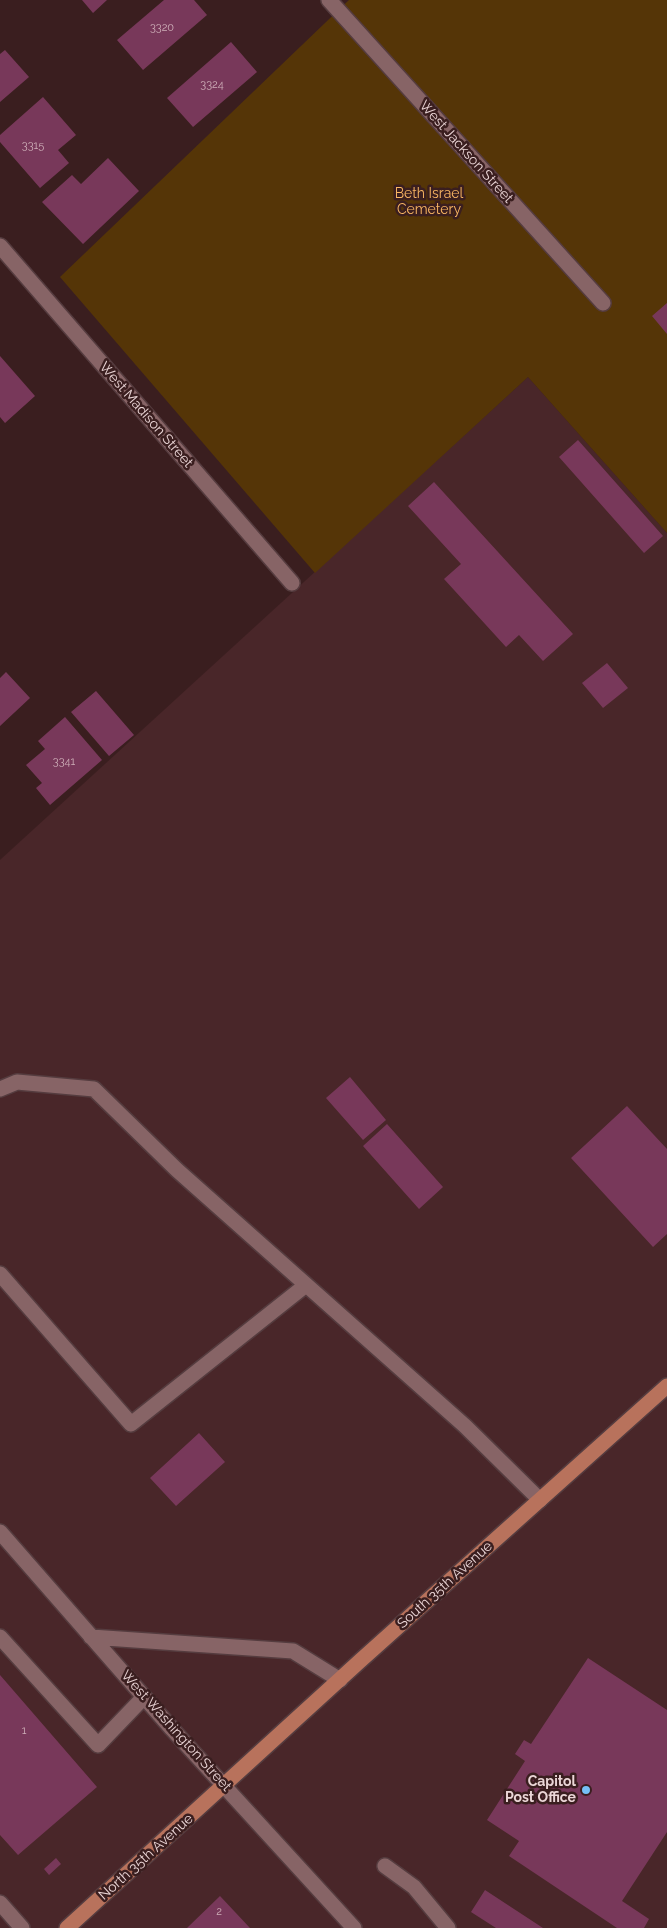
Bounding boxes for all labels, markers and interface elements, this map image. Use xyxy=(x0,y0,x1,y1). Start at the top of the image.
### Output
house number: 3320 xyxy=(150,21,174,35)
house number: 3324 xyxy=(200,78,224,92)
street label: West Jackson Street xyxy=(416,97,516,207)
house number: 3315 xyxy=(22,139,44,153)
park label: Beth Israel Cemetery xyxy=(395,186,463,218)
street label: West Madison Street xyxy=(96,359,196,471)
house number: 3341 xyxy=(53,755,75,769)
street label: South 35th Avenue xyxy=(394,1538,496,1632)
street label: West Washington Street xyxy=(117,1667,235,1795)
house number: 1 xyxy=(22,1724,26,1738)
place label: Capitol Post Office xyxy=(505,1774,576,1806)
marker: Capitol Post Office xyxy=(580,1784,592,1796)
street label: North 35th Avenue xyxy=(95,1810,197,1904)
house number: 2 xyxy=(216,1905,222,1919)

